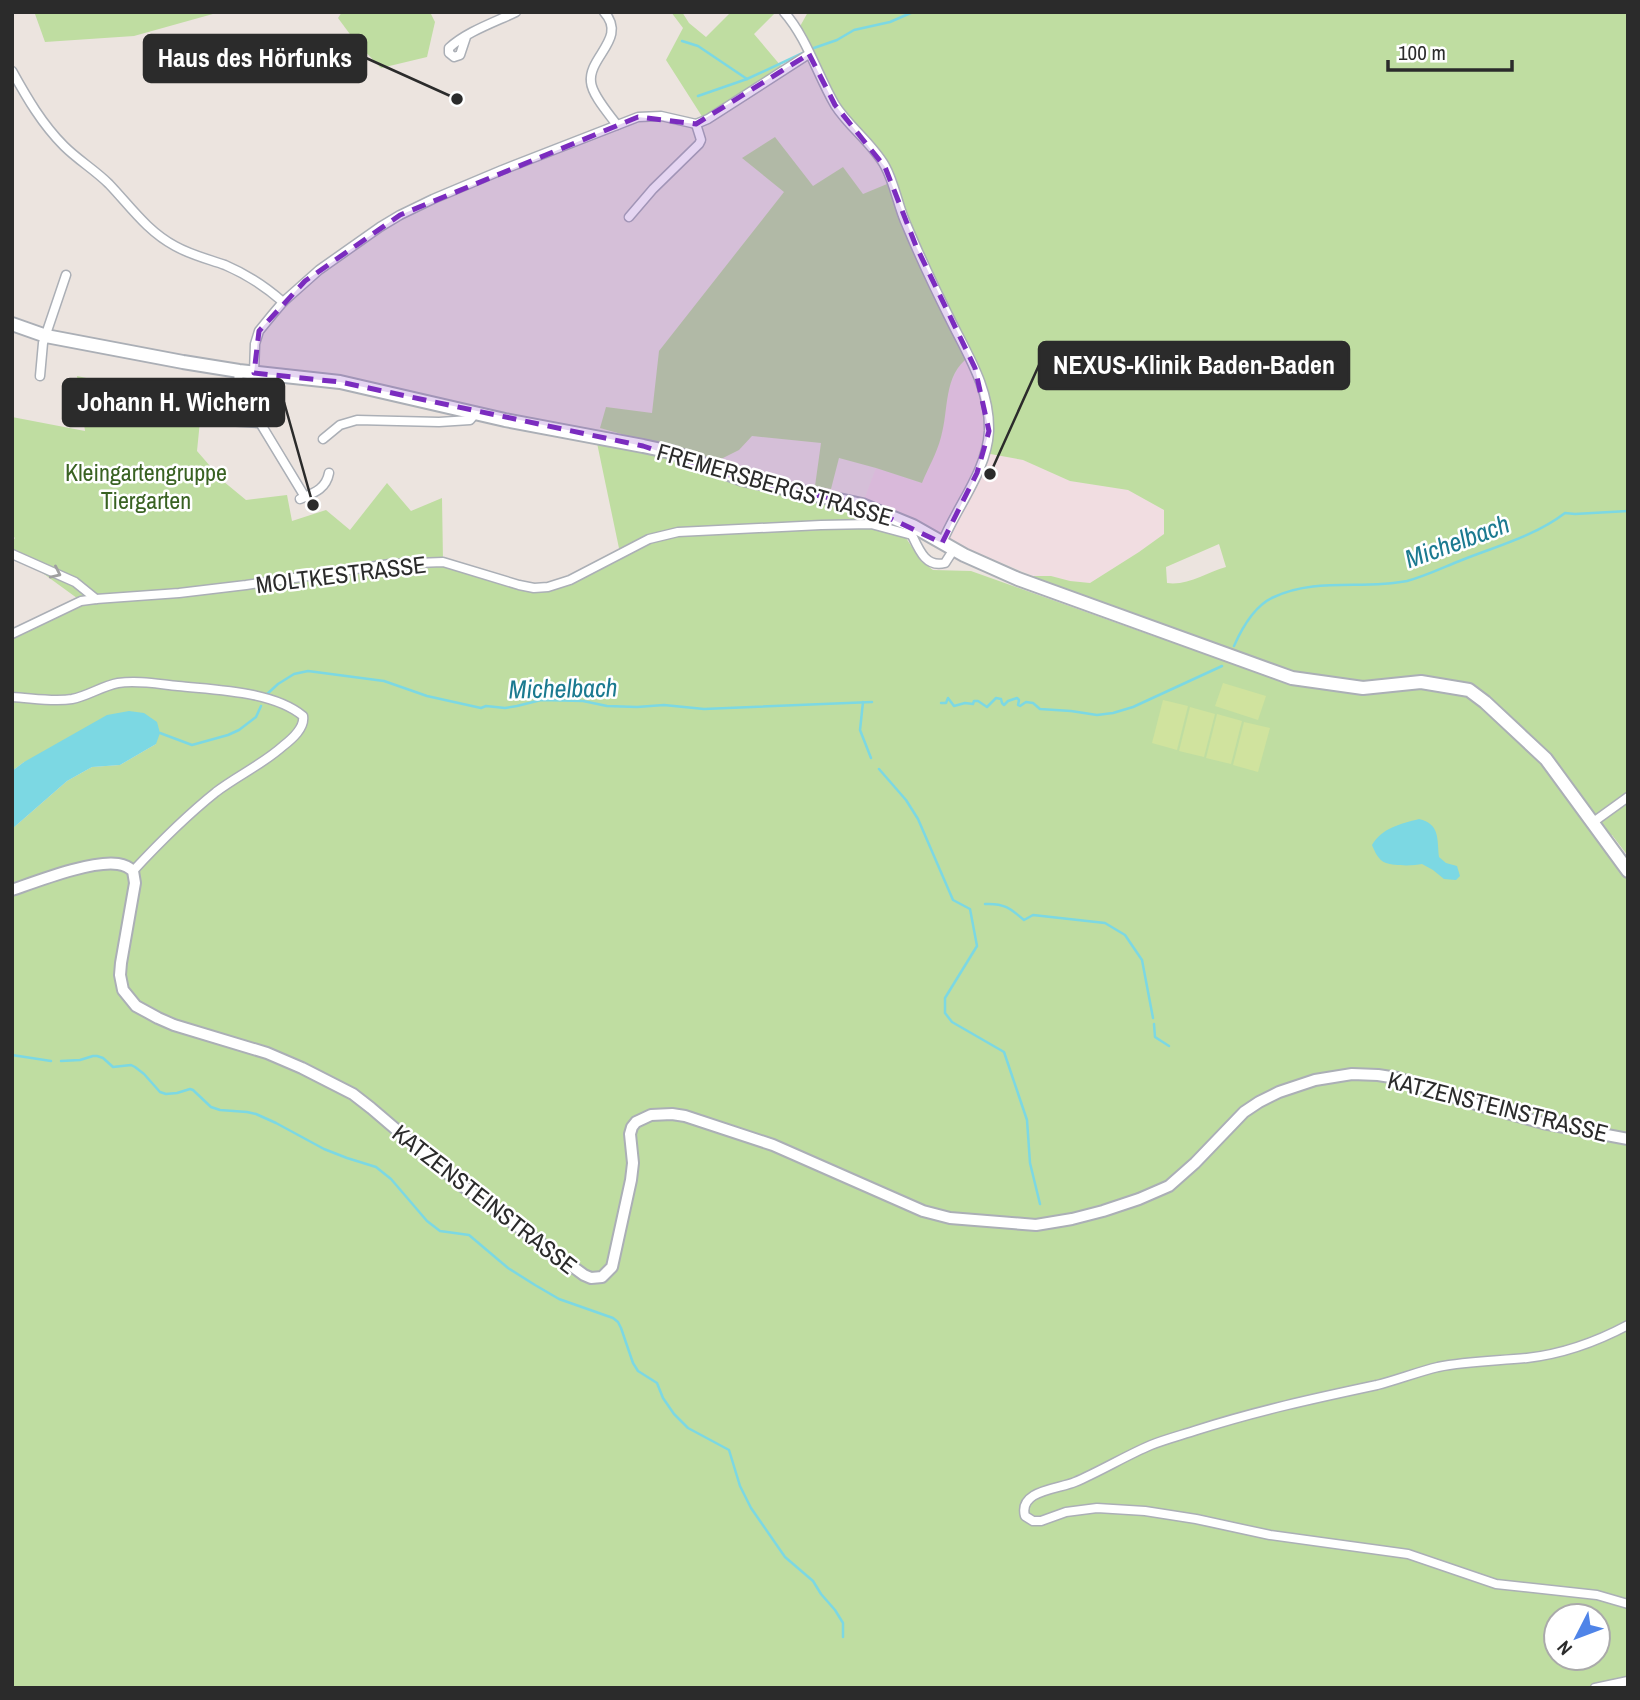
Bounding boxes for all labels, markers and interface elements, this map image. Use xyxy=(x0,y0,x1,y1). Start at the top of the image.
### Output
scale bar xyxy=(1388,28,1512,72)
callout: Haus des Hörfunks xyxy=(144,35,366,82)
text: 100 m xyxy=(1398,38,1446,67)
text: Haus des Hörfunks xyxy=(158,40,352,75)
callout: NEXUS-Klinik Baden-Baden xyxy=(1039,342,1349,389)
text: NEXUS-Klinik Baden-Baden xyxy=(1053,347,1335,382)
callout: Johann H. Wichern xyxy=(63,379,284,426)
text: Johann H. Wichern xyxy=(78,384,270,419)
street label: FREMERSBERGSTRASSE xyxy=(653,435,897,533)
park label: Kleingartengruppe Tiergarten xyxy=(65,456,227,516)
water label: Michelbach xyxy=(1400,506,1514,576)
street label: MOLTKESTRASSE xyxy=(254,548,428,600)
one-way arrow xyxy=(49,565,61,579)
water label: Michelbach xyxy=(508,670,618,706)
street label: KATZENSTEINSTRASSE xyxy=(1384,1063,1612,1149)
street label: KATZENSTEINSTRASSE xyxy=(386,1117,584,1281)
north arrow xyxy=(1542,1602,1612,1672)
text: N xyxy=(1551,1635,1578,1661)

